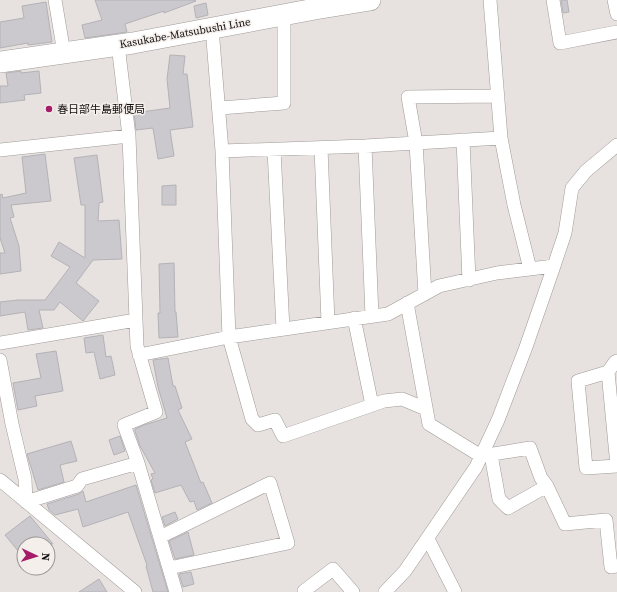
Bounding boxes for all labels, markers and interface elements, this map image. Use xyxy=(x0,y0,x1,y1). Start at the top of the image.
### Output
street label: Kasukabe-Matsubushi Line xyxy=(118,14,252,52)
place label: 春日部牛島郵便局 xyxy=(57,102,145,117)
marker: 春日部牛島郵便局 xyxy=(44,104,54,114)
north arrow xyxy=(16,536,56,576)
text: N xyxy=(38,552,53,561)

